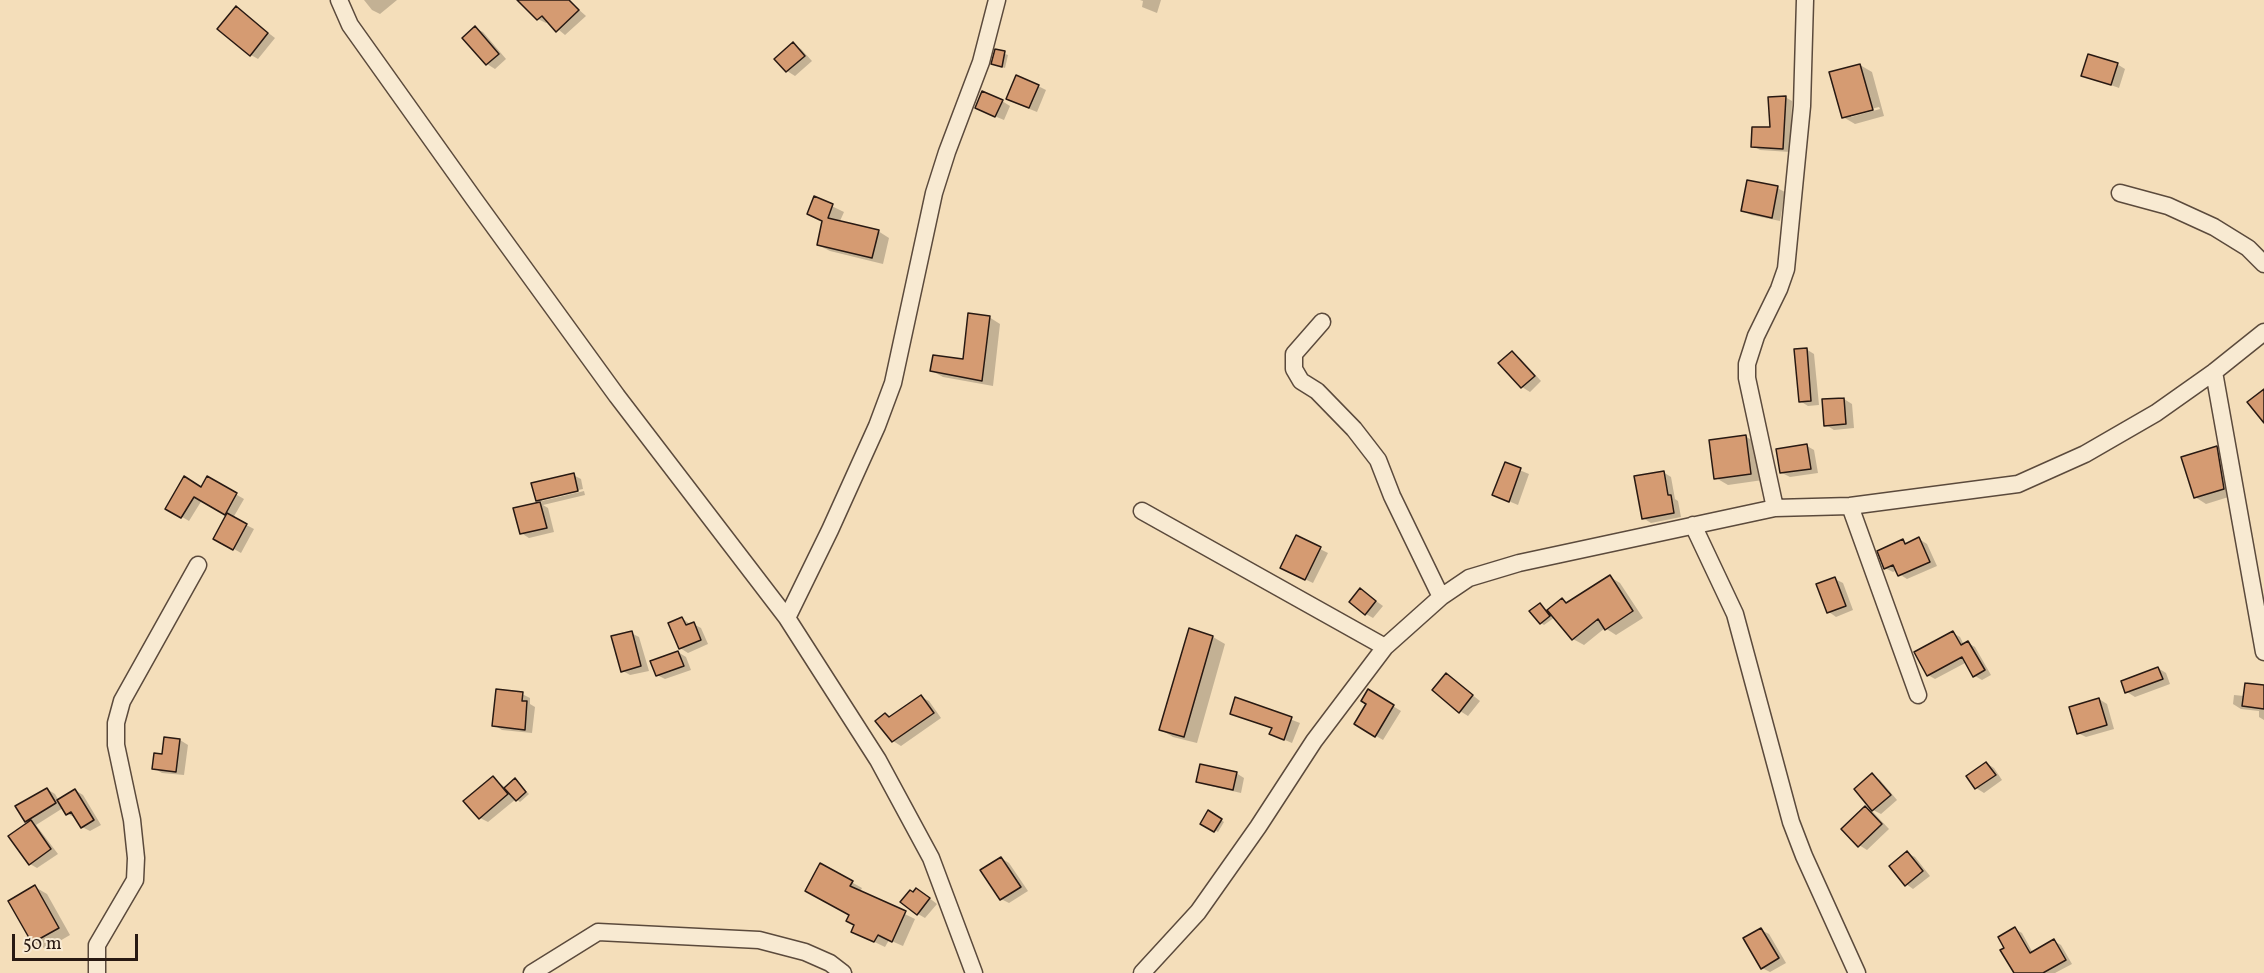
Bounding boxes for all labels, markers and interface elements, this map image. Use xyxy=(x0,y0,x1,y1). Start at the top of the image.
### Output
scale bar xyxy=(15,922,141,960)
text: 50 m xyxy=(23,932,62,957)

